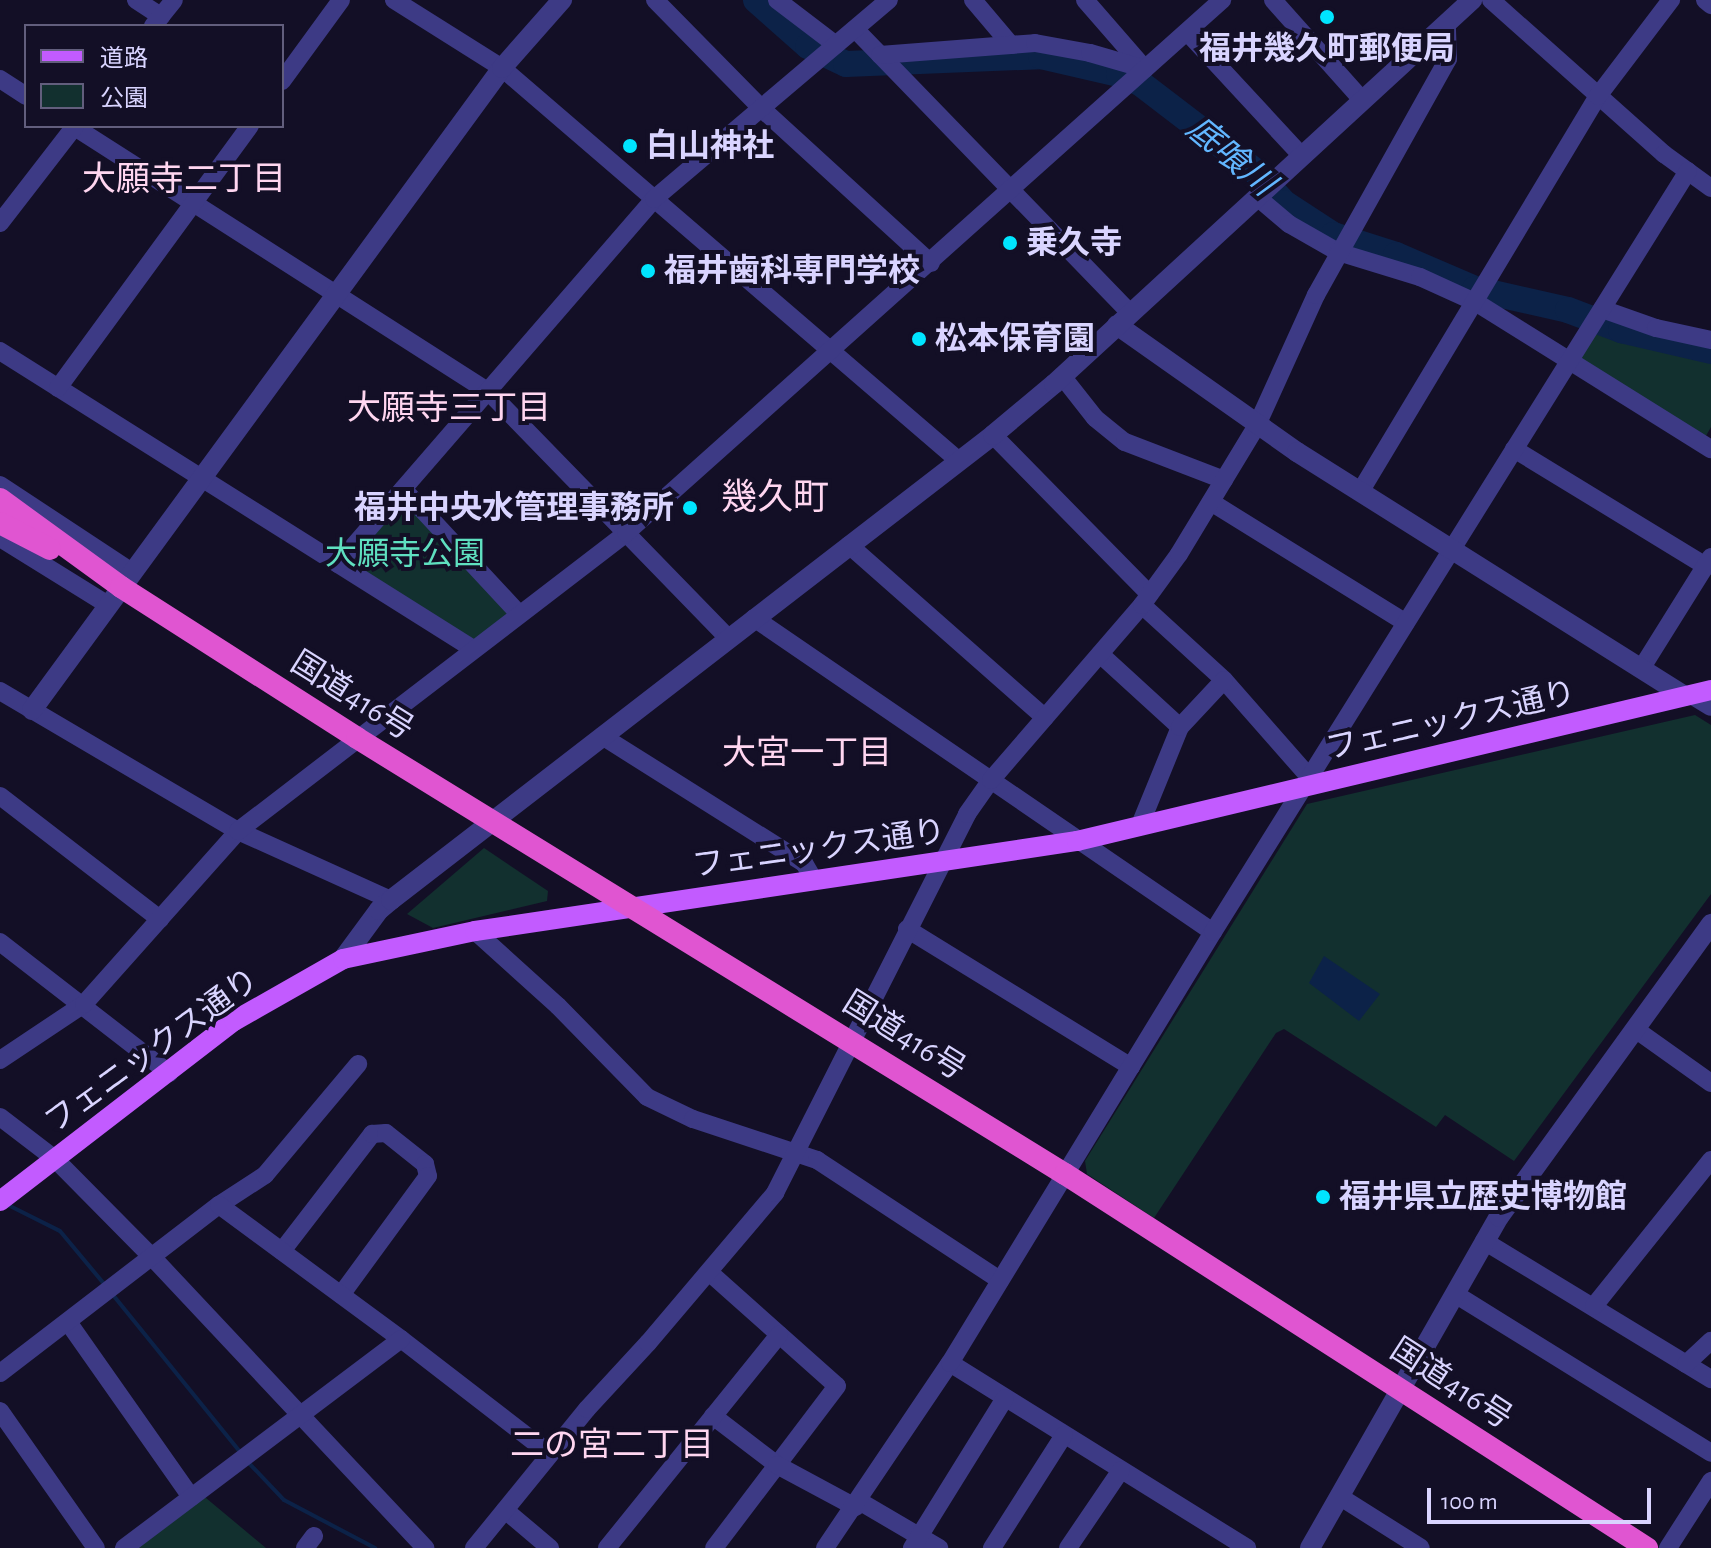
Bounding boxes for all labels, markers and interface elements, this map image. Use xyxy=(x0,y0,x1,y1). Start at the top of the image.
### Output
marker: 福井幾久町郵便局 xyxy=(1318,8,1336,26)
legend xyxy=(24,24,284,128)
place label: 福井幾久町郵便局 xyxy=(1199,30,1455,68)
text: 道路 xyxy=(100,47,148,71)
text: 公園 xyxy=(100,87,148,111)
water label: 底喰川 xyxy=(1178,109,1282,205)
place label: 白山神社 xyxy=(646,127,774,165)
marker: 白山神社 xyxy=(621,137,639,155)
district label: 大願寺二丁目 xyxy=(82,161,286,201)
place label: 乗久寺 xyxy=(1026,224,1122,262)
marker: 乗久寺 xyxy=(1001,234,1019,252)
place label: 福井歯科専門学校 xyxy=(664,252,920,290)
marker: 福井歯科専門学校 xyxy=(639,262,657,280)
place label: 松本保育園 xyxy=(935,320,1095,358)
marker: 松本保育園 xyxy=(910,330,928,348)
district label: 大願寺三丁目 xyxy=(347,390,551,430)
district label: 幾久町 xyxy=(721,477,829,521)
place label: 福井中央水管理事務所 xyxy=(354,489,674,527)
marker: 福井中央水管理事務所 xyxy=(681,499,699,517)
park label: 大願寺公園 xyxy=(325,535,485,573)
street label: 国道416号 xyxy=(284,643,420,749)
street label: フェニックス通り xyxy=(1322,673,1580,769)
district label: 大宮一丁目 xyxy=(722,735,892,775)
street label: フェニックス通り xyxy=(690,812,948,886)
street label: フェニックス通り xyxy=(37,960,267,1142)
street label: 国道416号 xyxy=(836,983,972,1089)
place label: 福井県立歴史博物館 xyxy=(1339,1178,1627,1216)
marker: 福井県立歴史博物館 xyxy=(1314,1188,1332,1206)
street label: 国道416号 xyxy=(1383,1330,1519,1438)
district label: 二の宮二丁目 xyxy=(510,1427,714,1467)
scale bar xyxy=(1431,1472,1655,1522)
text: 100 m xyxy=(1441,1490,1498,1514)

